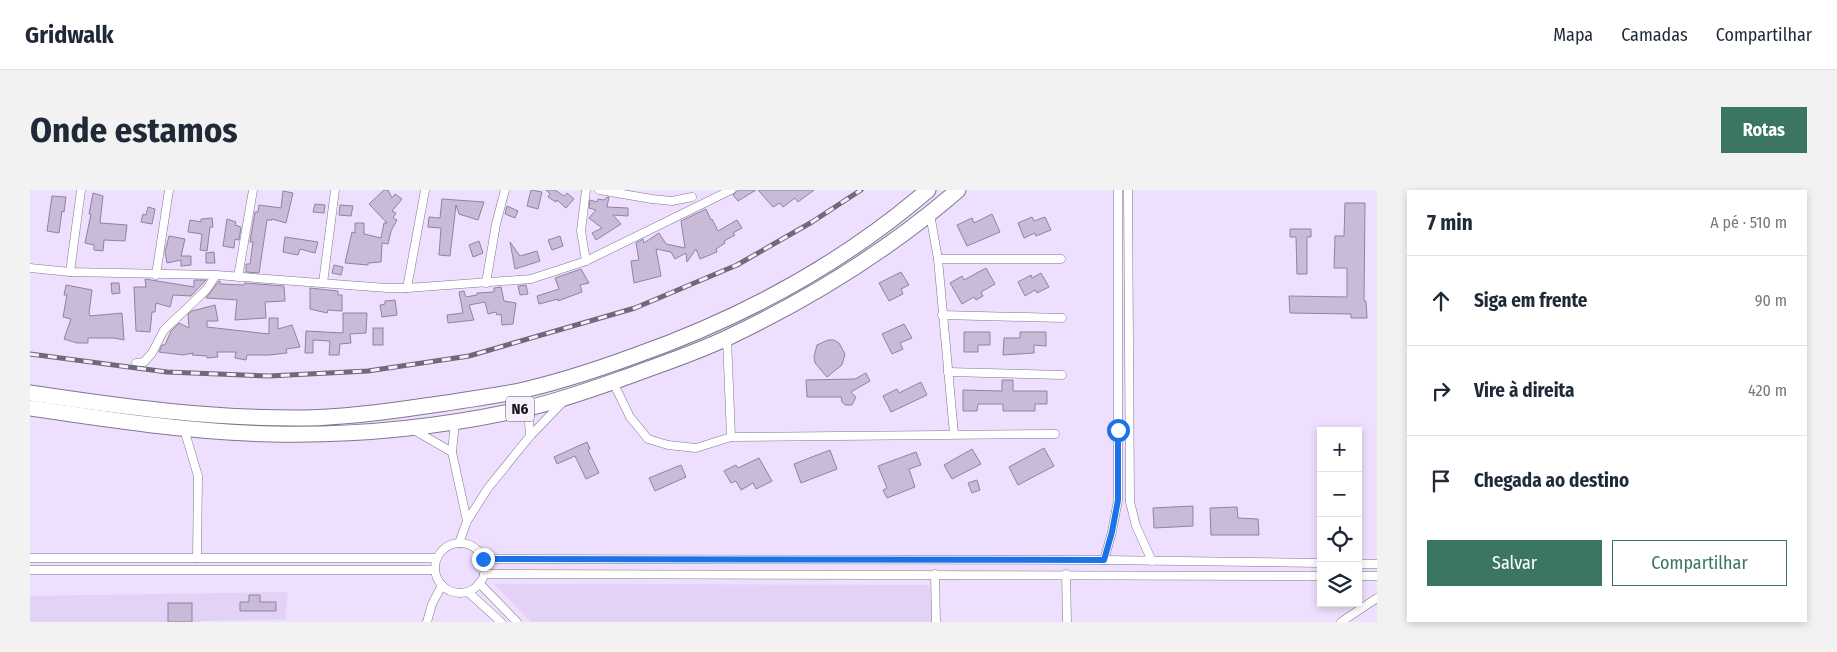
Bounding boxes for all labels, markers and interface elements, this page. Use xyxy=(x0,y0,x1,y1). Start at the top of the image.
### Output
text: Gridwalk xyxy=(25,21,114,49)
text: Mapa xyxy=(1553,24,1593,46)
text: Camadas xyxy=(1621,24,1688,46)
text: Compartilhar xyxy=(1716,24,1812,46)
button: Rotas xyxy=(1721,107,1807,153)
text: Onde estamos xyxy=(30,109,238,151)
text: 7 min xyxy=(1427,210,1473,236)
text: A pé · 510 m xyxy=(1710,213,1787,232)
icon: ahead xyxy=(1427,287,1455,315)
text: Siga em frente xyxy=(1474,289,1588,312)
text: 90 m xyxy=(1755,291,1787,310)
icon: right xyxy=(1427,377,1455,405)
text: Vire à direita xyxy=(1474,379,1575,402)
text: 420 m xyxy=(1748,381,1787,400)
road number: N6 xyxy=(506,396,534,422)
route start xyxy=(1107,419,1130,442)
map controls xyxy=(1317,427,1362,607)
button: + xyxy=(1317,427,1362,472)
icon: arrive xyxy=(1427,467,1455,495)
text: Chegada ao destino xyxy=(1474,469,1629,492)
button: − xyxy=(1317,472,1362,517)
button: locate xyxy=(1317,517,1362,562)
button: Salvar xyxy=(1427,540,1602,586)
button: Compartilhar xyxy=(1612,540,1787,586)
route end xyxy=(472,548,495,571)
button: layers xyxy=(1317,562,1362,607)

